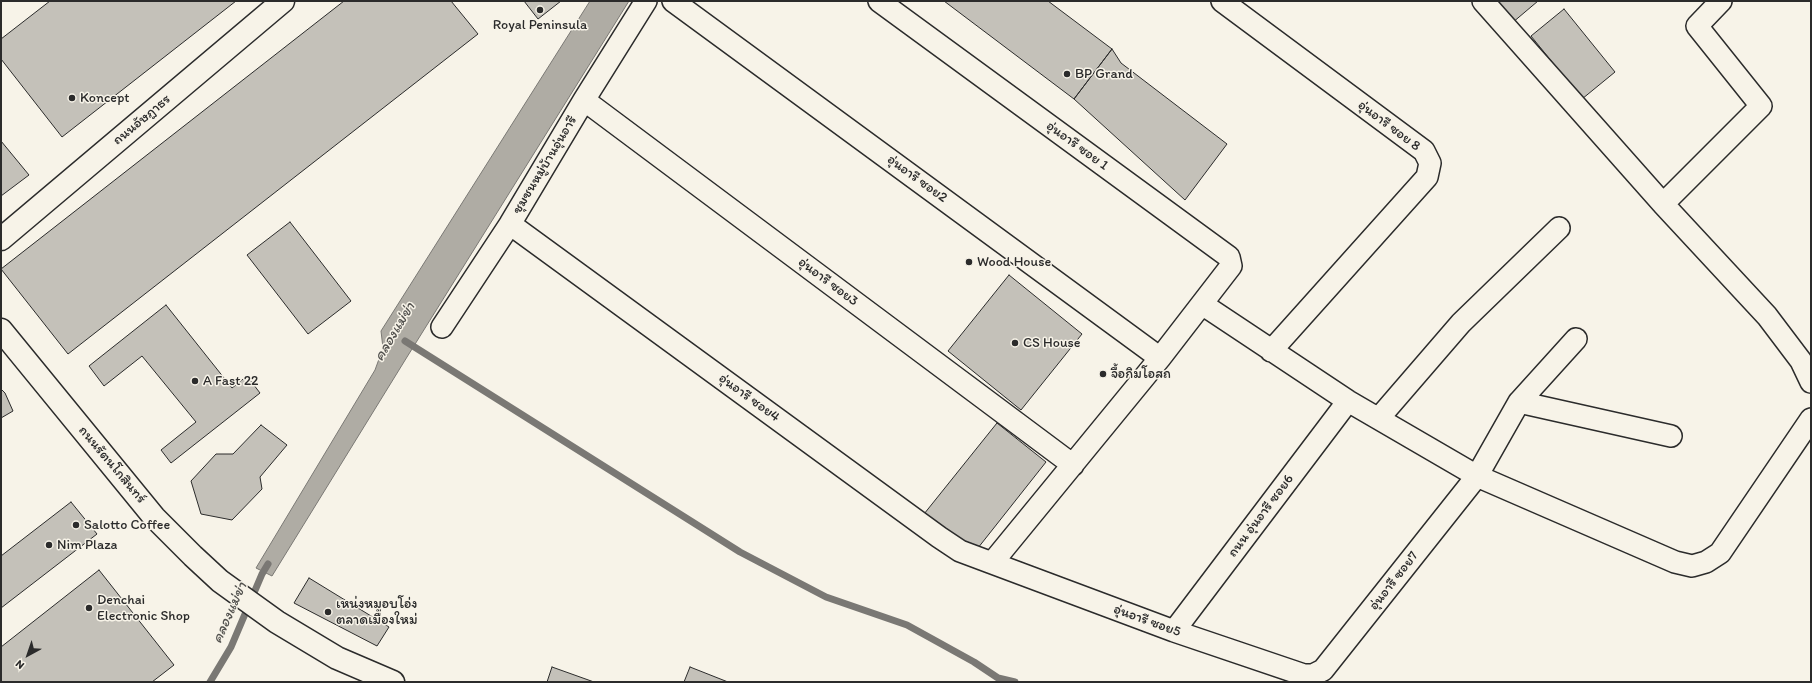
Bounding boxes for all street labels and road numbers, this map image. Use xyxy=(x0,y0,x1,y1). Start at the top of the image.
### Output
street label: ถนนอัษฎาธร xyxy=(110,91,174,149)
street label: อุ่นอารี ซอย 8 xyxy=(1354,97,1424,155)
street label: ชุมชนหมู่บ้านอุ่นอารี xyxy=(509,113,581,217)
street label: อุ่นอารี ซอย 1 xyxy=(1043,118,1111,174)
street label: อุ่นอารี ซอย2 xyxy=(884,151,950,207)
street label: อุ่นอารี ซอย3 xyxy=(795,254,861,310)
street label: อุ่นอารี ซอย4 xyxy=(715,370,783,426)
street label: ถนนรัตนโกสินทร์ xyxy=(75,423,149,507)
street label: ถนน อุ่นอารี ซอย6 xyxy=(1224,471,1298,561)
street label: อุ่นอารี ซอย7 xyxy=(1366,548,1422,614)
street label: อุ่นอารี ซอย5 xyxy=(1111,601,1183,641)

